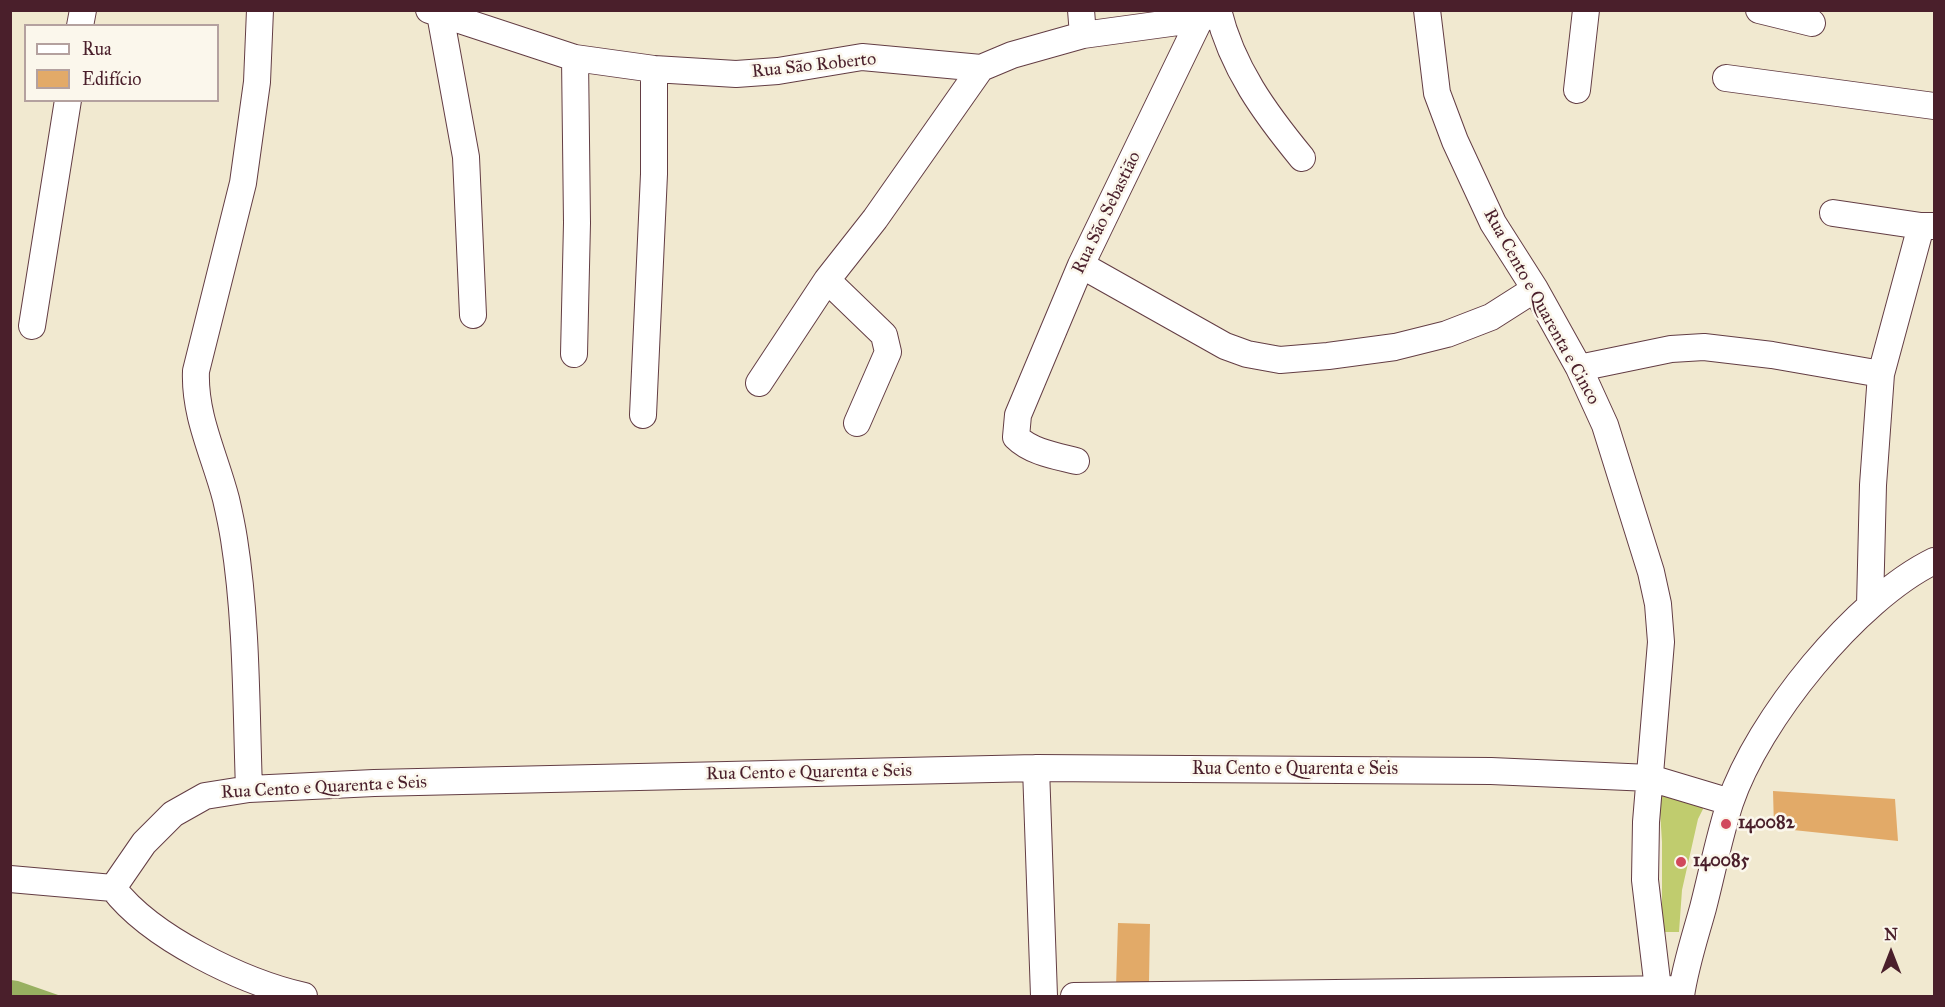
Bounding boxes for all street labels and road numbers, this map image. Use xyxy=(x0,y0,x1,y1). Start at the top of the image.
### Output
street label: Rua São Roberto xyxy=(751,49,877,83)
street label: Rua São Sebastião xyxy=(1068,148,1146,278)
street label: Rua Cento e Quarenta e Cinco xyxy=(1478,205,1604,409)
street label: Rua Cento e Quarenta e Seis xyxy=(1192,759,1398,781)
street label: Rua Cento e Quarenta e Seis xyxy=(706,760,912,786)
street label: Rua Cento e Quarenta e Seis xyxy=(221,772,427,804)

